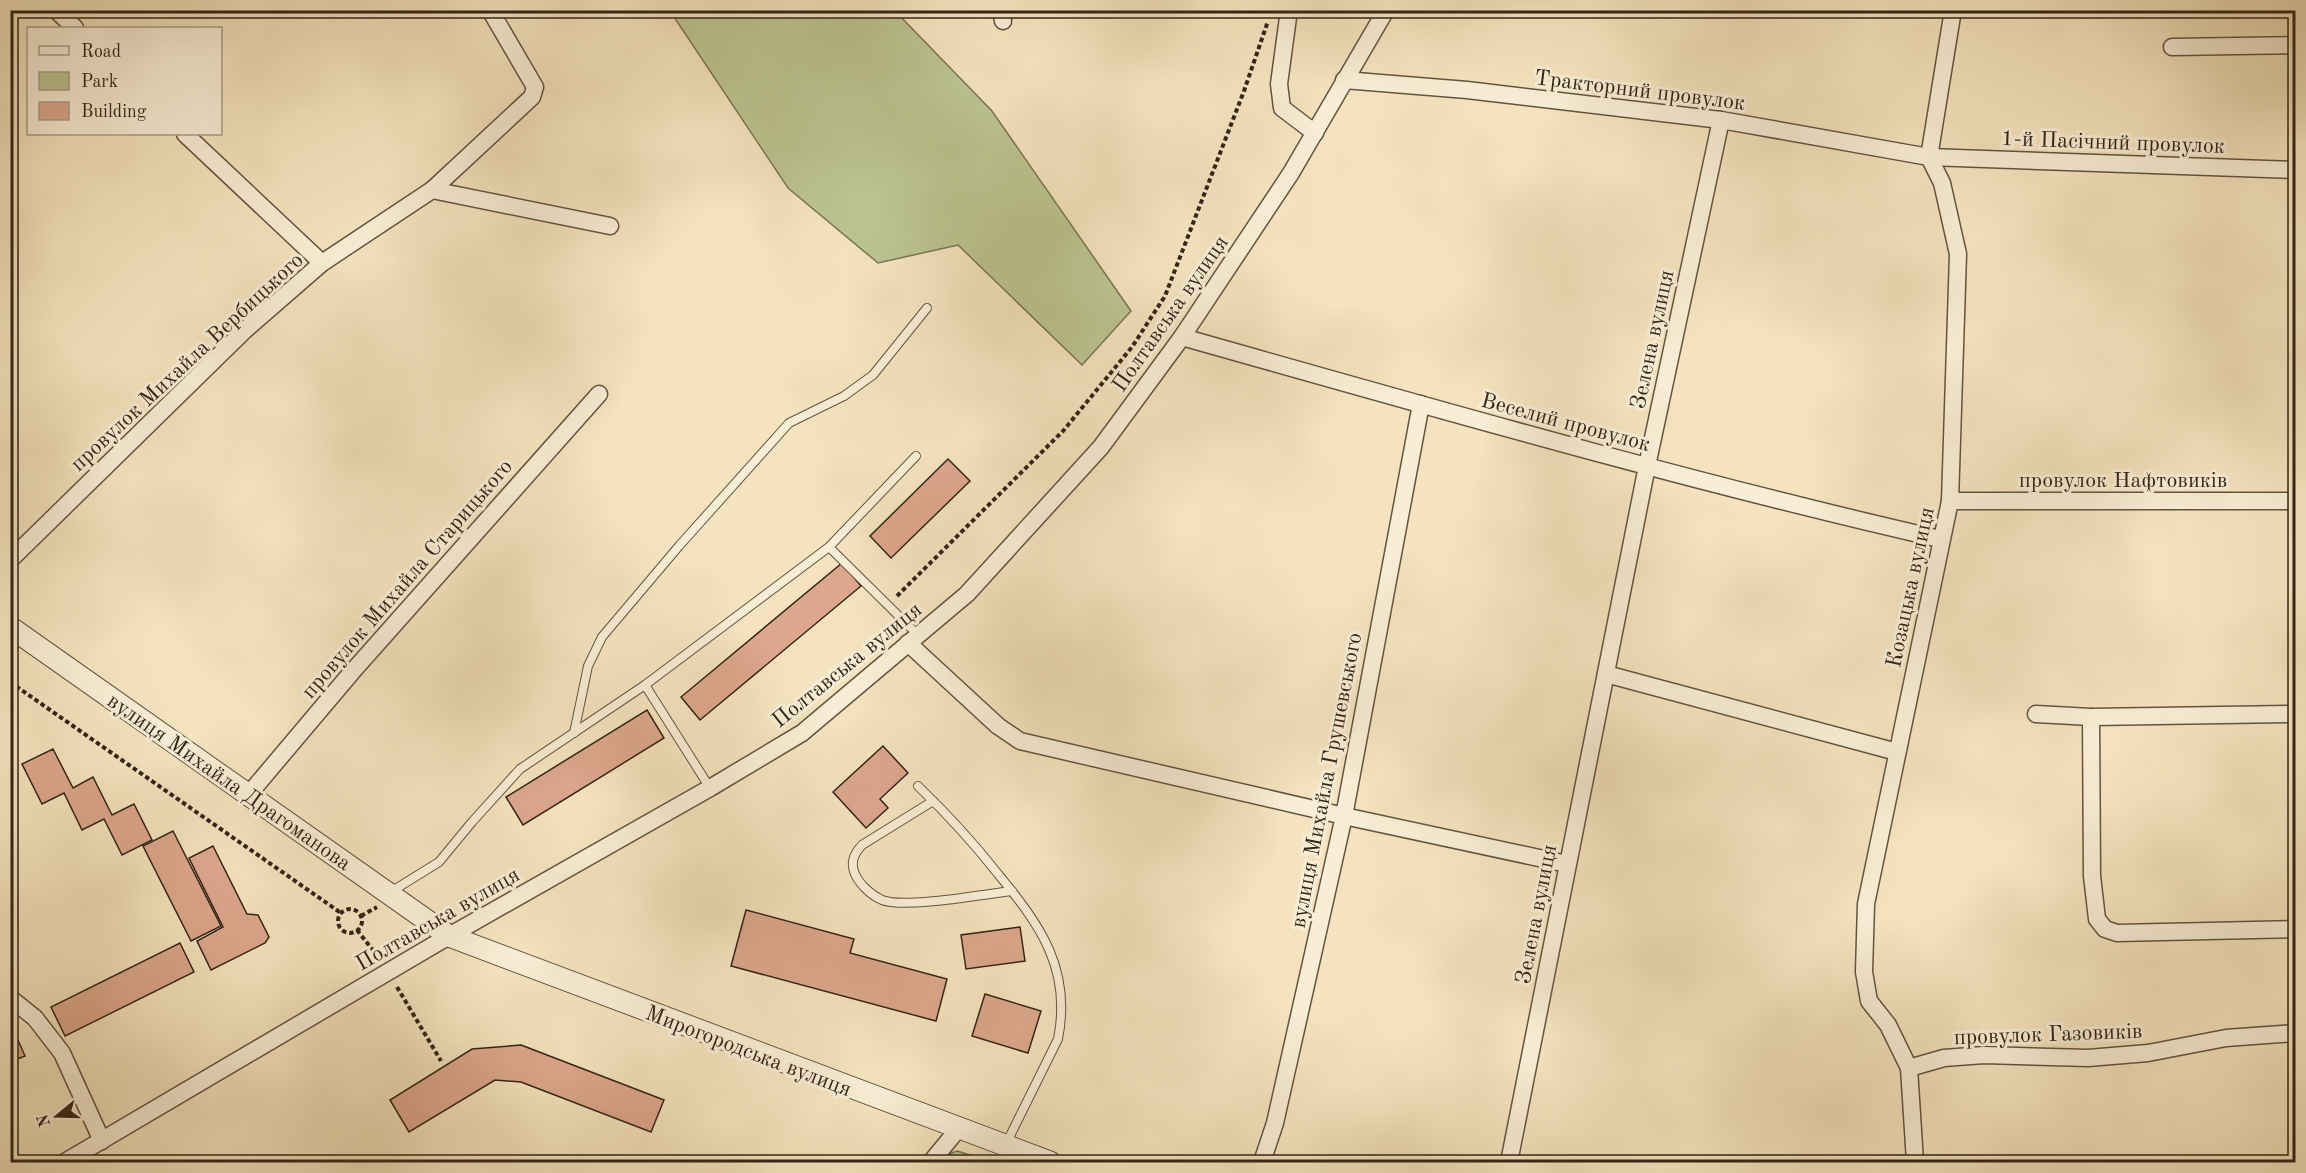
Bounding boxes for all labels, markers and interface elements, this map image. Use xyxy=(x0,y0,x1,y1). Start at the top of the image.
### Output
legend xyxy=(27,27,222,135)
text: Road xyxy=(81,43,121,61)
street label: Тракторний провулок xyxy=(1533,67,1746,115)
text: Park xyxy=(81,73,118,91)
text: Building xyxy=(81,103,147,121)
street label: 1-й Пасічний провулок xyxy=(2001,128,2225,158)
street label: Полтавська вулиця xyxy=(1108,232,1233,396)
street label: провулок Михайла Вербицького xyxy=(67,249,308,476)
street label: Зелена вулиця xyxy=(1627,268,1678,411)
street label: Веселий провулок xyxy=(1478,390,1653,456)
street label: провулок Михайла Старицького xyxy=(298,456,517,703)
street label: провулок Нафтовиків xyxy=(2019,470,2227,492)
street label: Козацька вулиця xyxy=(1883,505,1939,670)
street label: Полтавська вулиця xyxy=(768,599,926,732)
street label: вулиця Михайла Грушевського xyxy=(1288,631,1366,930)
street label: вулиця Михайла Драгоманова xyxy=(103,690,355,875)
street label: Зелена вулиця xyxy=(1513,843,1561,986)
street label: Полтавська вулиця xyxy=(352,864,524,976)
street label: Мирогородська вулиця xyxy=(642,1002,854,1101)
street label: провулок Газовиків xyxy=(1953,1021,2143,1049)
north arrow xyxy=(27,1086,87,1146)
text: N xyxy=(35,1111,54,1129)

